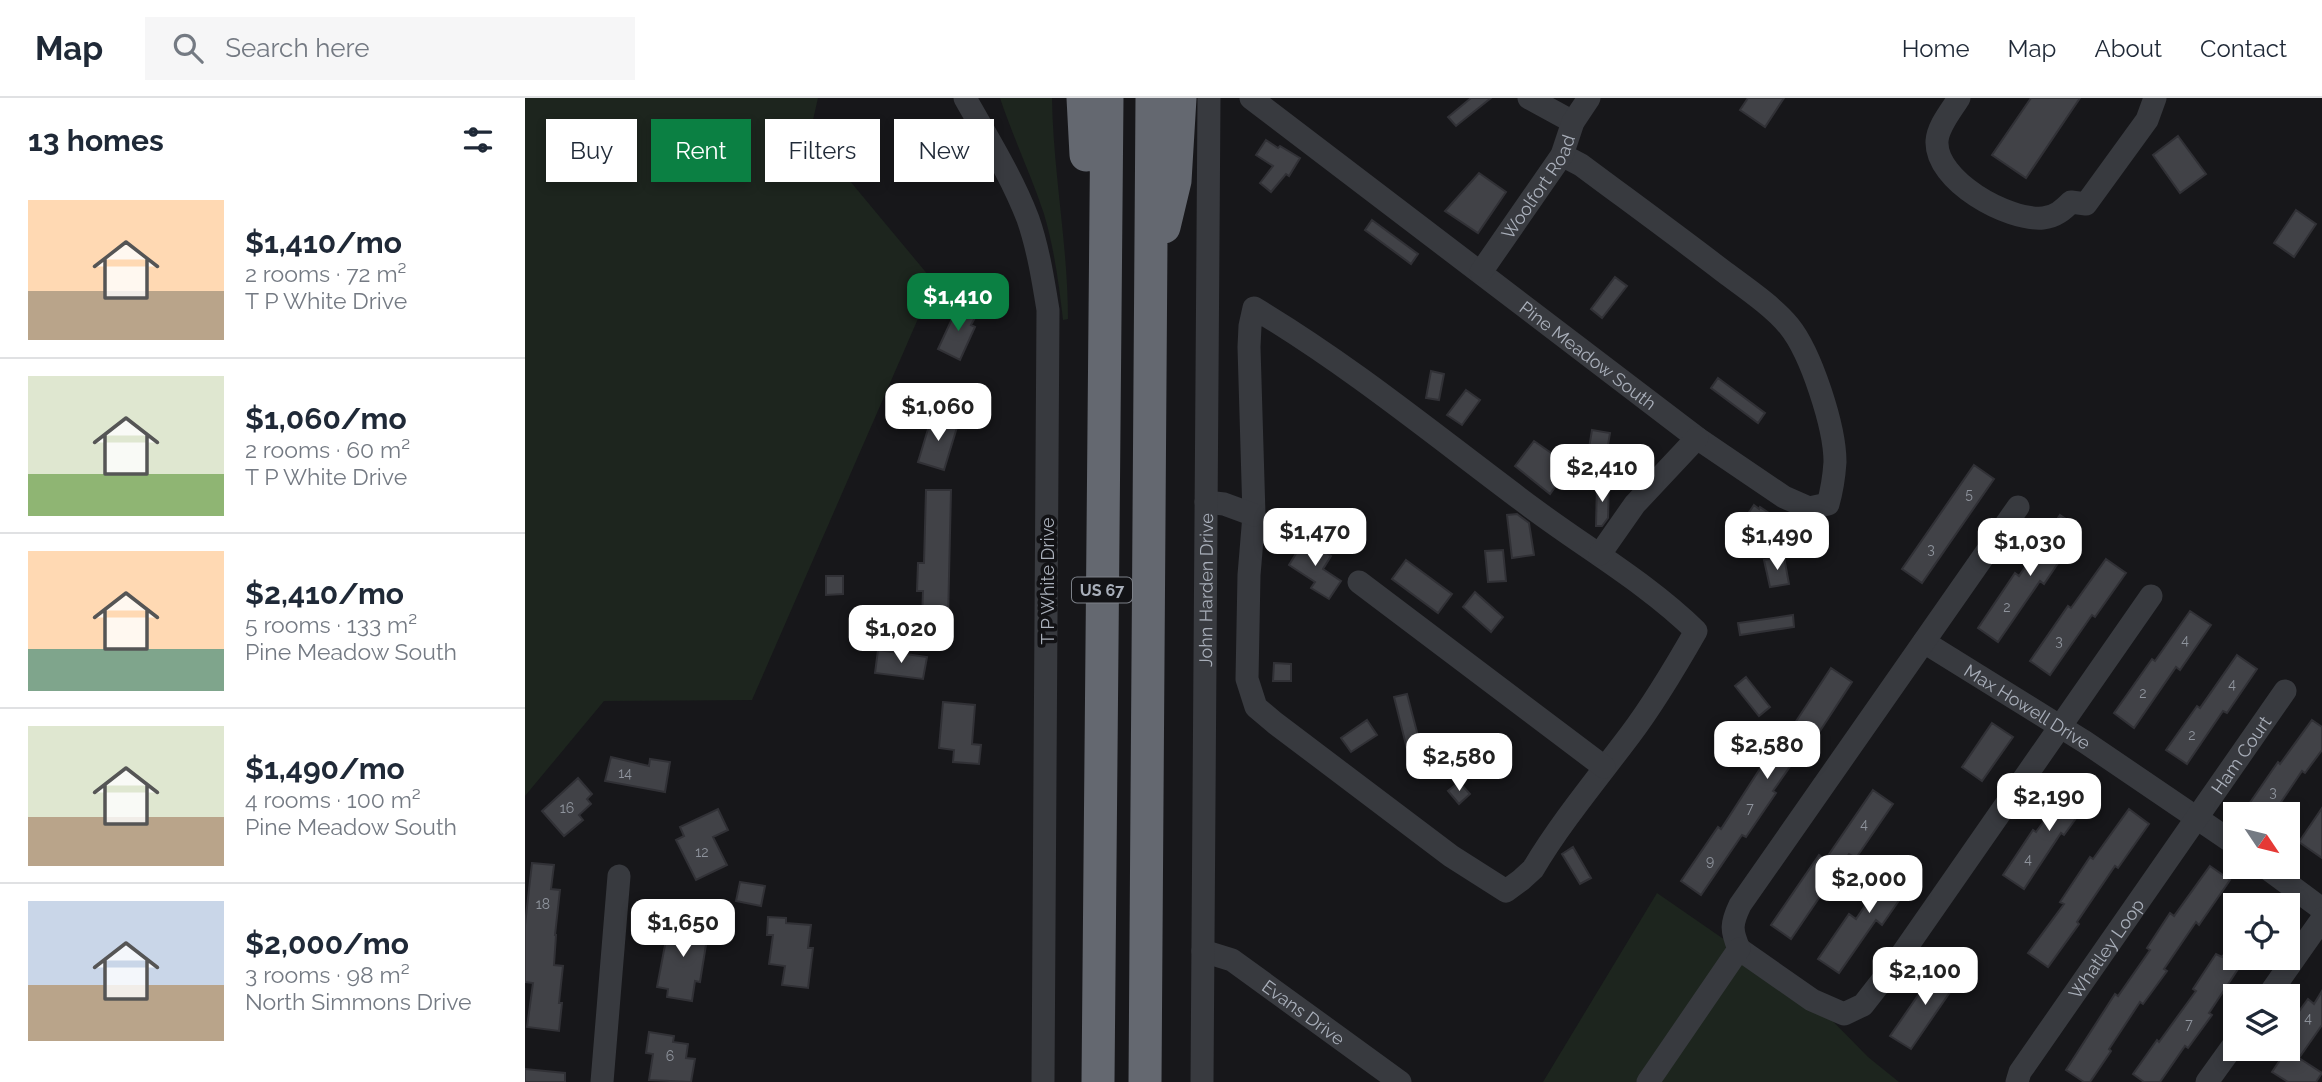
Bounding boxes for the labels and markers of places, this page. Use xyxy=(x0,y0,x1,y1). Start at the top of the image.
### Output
pin: $1,410 xyxy=(901,274,1015,333)
pin: $1,060 xyxy=(881,384,995,443)
pin: $2,410 xyxy=(1545,444,1659,504)
pin: $1,470 xyxy=(1258,508,1372,568)
pin: $1,490 xyxy=(1720,512,1834,572)
pin: $1,030 xyxy=(1973,518,2087,578)
pin: $1,020 xyxy=(844,606,958,665)
pin: $2,580 xyxy=(1710,722,1824,781)
pin: $2,580 xyxy=(1402,734,1516,793)
pin: $2,190 xyxy=(1992,774,2106,833)
pin: $2,000 xyxy=(1812,856,1926,915)
pin: $1,650 xyxy=(626,900,740,959)
pin: $2,100 xyxy=(1868,948,1982,1007)

